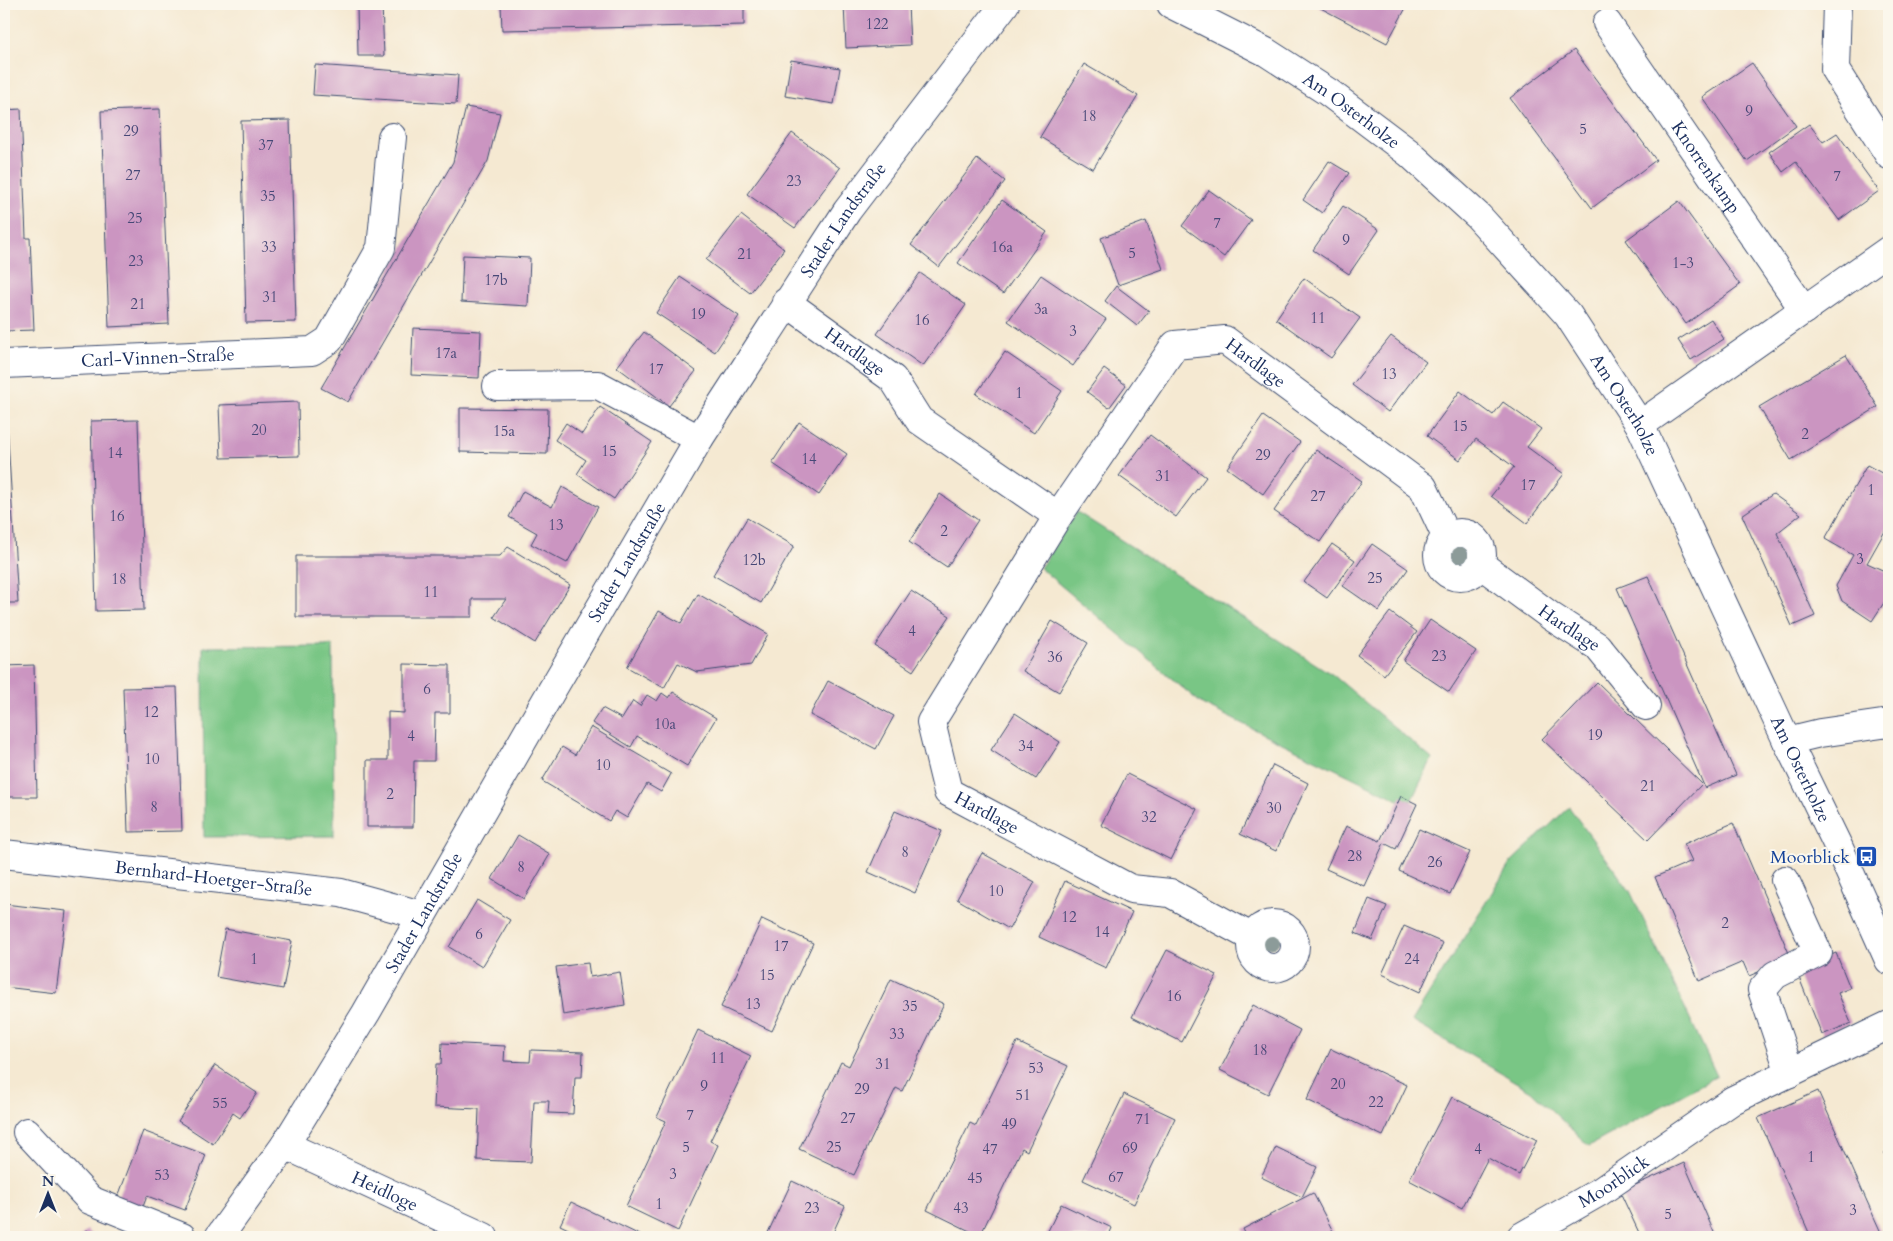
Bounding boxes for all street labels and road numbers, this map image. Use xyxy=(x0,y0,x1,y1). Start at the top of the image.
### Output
street label: Am Osterholze xyxy=(1298,66,1405,155)
street label: Knorrenkamp xyxy=(1665,116,1747,219)
street label: Stader Landstraße xyxy=(795,157,892,282)
street label: Hardlage xyxy=(819,321,891,382)
street label: Hardlage xyxy=(1220,332,1291,394)
street label: Carl-Vinnen-Straße xyxy=(80,342,235,373)
street label: Am Osterholze xyxy=(1584,349,1665,460)
street label: Stader Landstraße xyxy=(582,497,672,627)
street label: Hardlage xyxy=(1533,598,1605,658)
street label: Am Osterholze xyxy=(1764,712,1837,826)
street label: Hardlage xyxy=(950,785,1023,840)
street label: Stader Landstraße xyxy=(379,848,468,977)
street label: Bernhard-Hoetger-Straße xyxy=(113,854,314,902)
street label: Moorblick xyxy=(1574,1149,1654,1214)
street label: Heidloge xyxy=(348,1165,422,1217)

